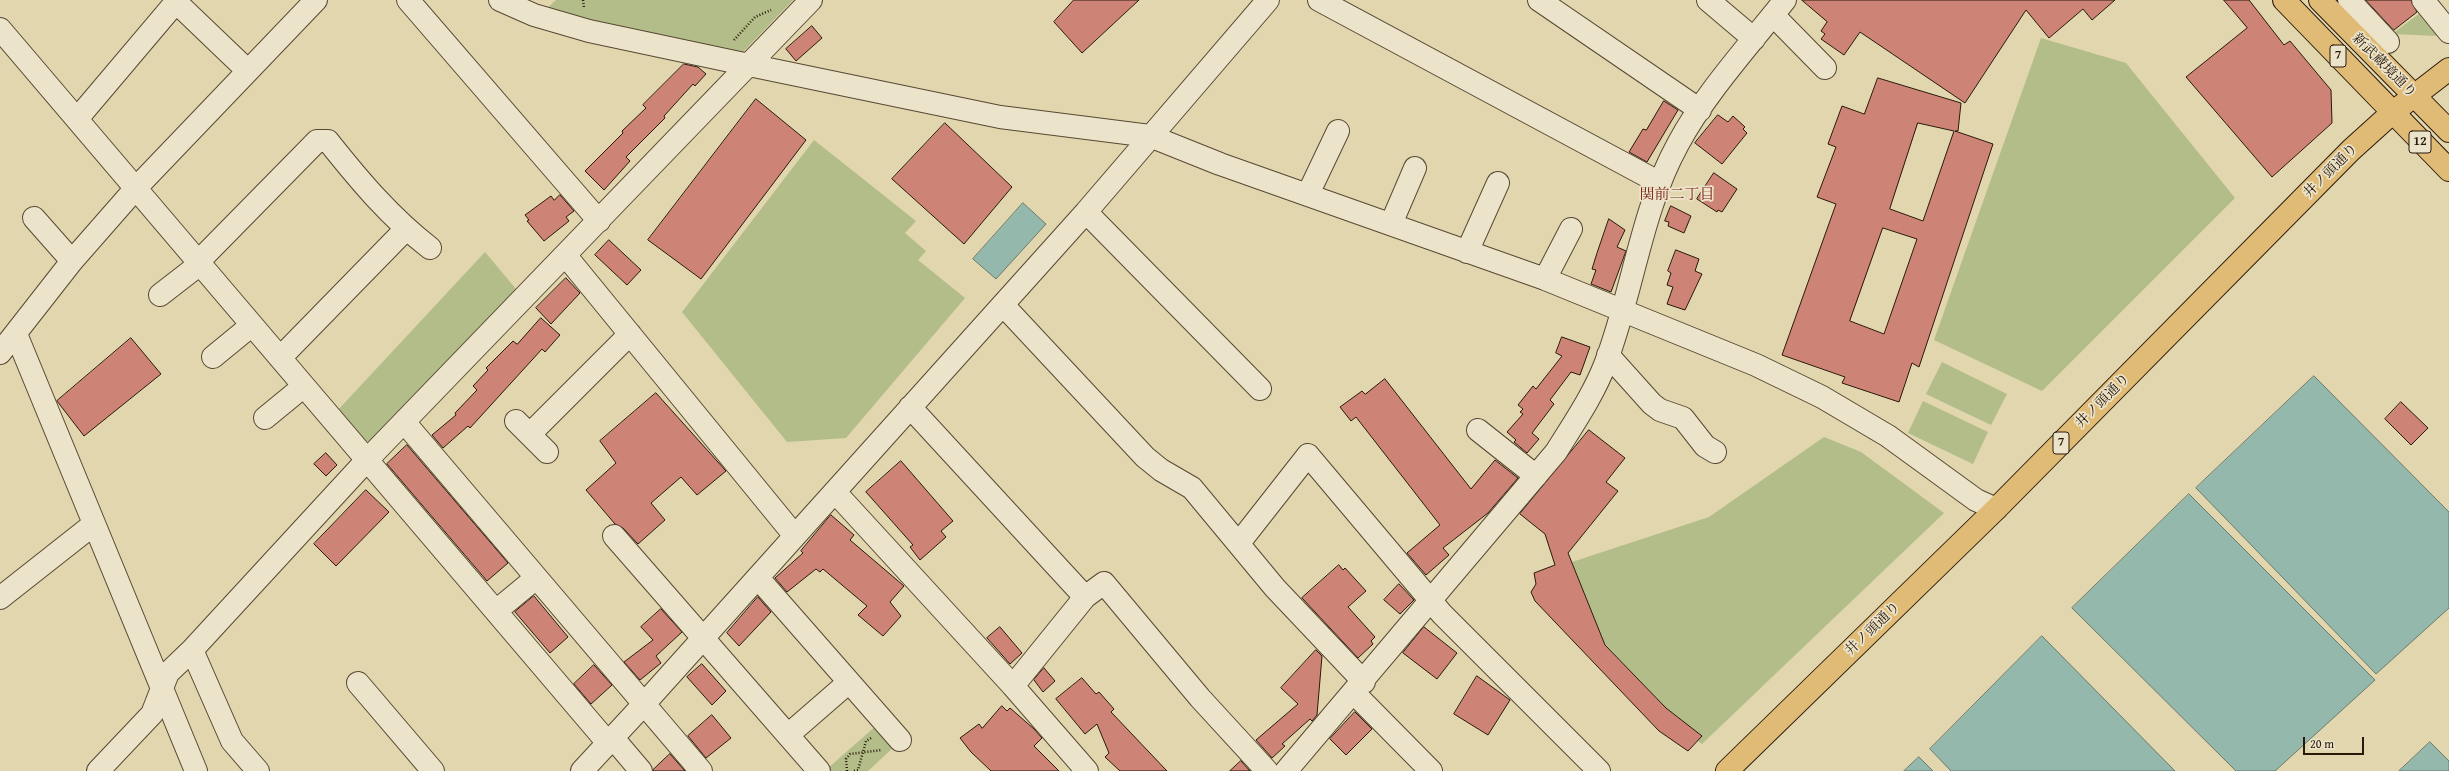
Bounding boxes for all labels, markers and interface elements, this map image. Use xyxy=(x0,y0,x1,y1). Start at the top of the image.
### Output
street label: 新武蔵境通り xyxy=(2348,30,2420,102)
road number: 7 xyxy=(2330,45,2346,67)
road number: 12 xyxy=(2409,131,2431,153)
street label: 井ノ頭通り xyxy=(2300,140,2362,202)
district label: 関前二丁目 xyxy=(1640,186,1714,204)
street label: 井ノ頭通り xyxy=(2072,370,2134,432)
road number: 7 xyxy=(2053,432,2069,454)
street label: 井ノ頭通り xyxy=(1842,599,1904,659)
scale bar xyxy=(2305,729,2366,755)
text: 20 m xyxy=(2310,735,2334,752)

